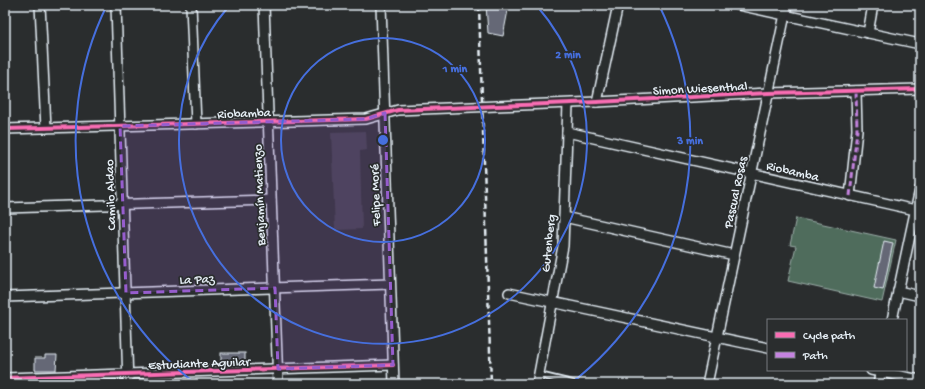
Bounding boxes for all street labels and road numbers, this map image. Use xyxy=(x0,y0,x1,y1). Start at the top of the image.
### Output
street label: Simon Wiesenthal xyxy=(652,80,748,99)
street label: Riobamba xyxy=(217,106,272,123)
street label: Benjamín Matienzo xyxy=(251,144,270,247)
street label: Pascual Rosas xyxy=(721,154,752,231)
street label: Camilo Aldao xyxy=(103,159,120,231)
street label: Riobamba xyxy=(765,159,821,186)
street label: Felipe Moré xyxy=(368,163,385,227)
street label: Gutenberg xyxy=(539,214,560,273)
street label: La Paz xyxy=(179,272,216,289)
street label: Estudiante Aguilar xyxy=(148,355,252,374)

